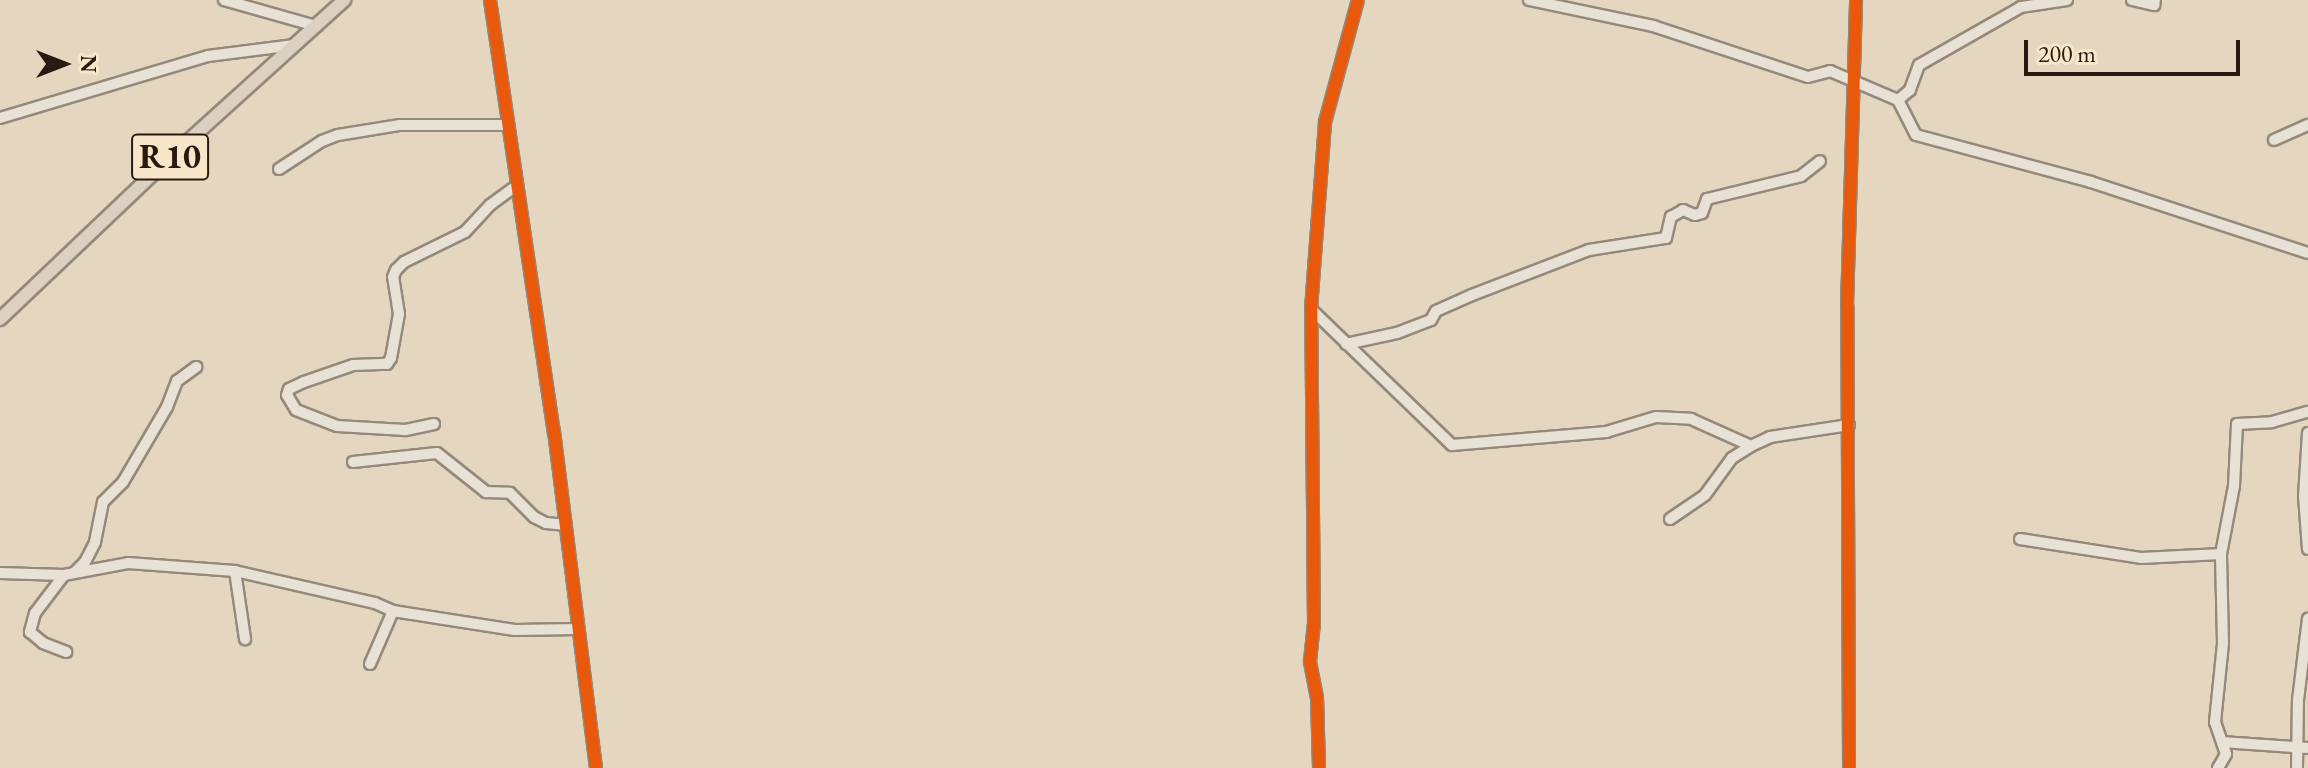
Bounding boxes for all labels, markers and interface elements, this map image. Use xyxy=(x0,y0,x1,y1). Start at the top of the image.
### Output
north arrow xyxy=(24,24,104,104)
scale bar xyxy=(2028,24,2244,74)
text: 200 m xyxy=(2038,38,2096,69)
text: N xyxy=(74,55,103,73)
road number: R10 xyxy=(130,127,210,187)

